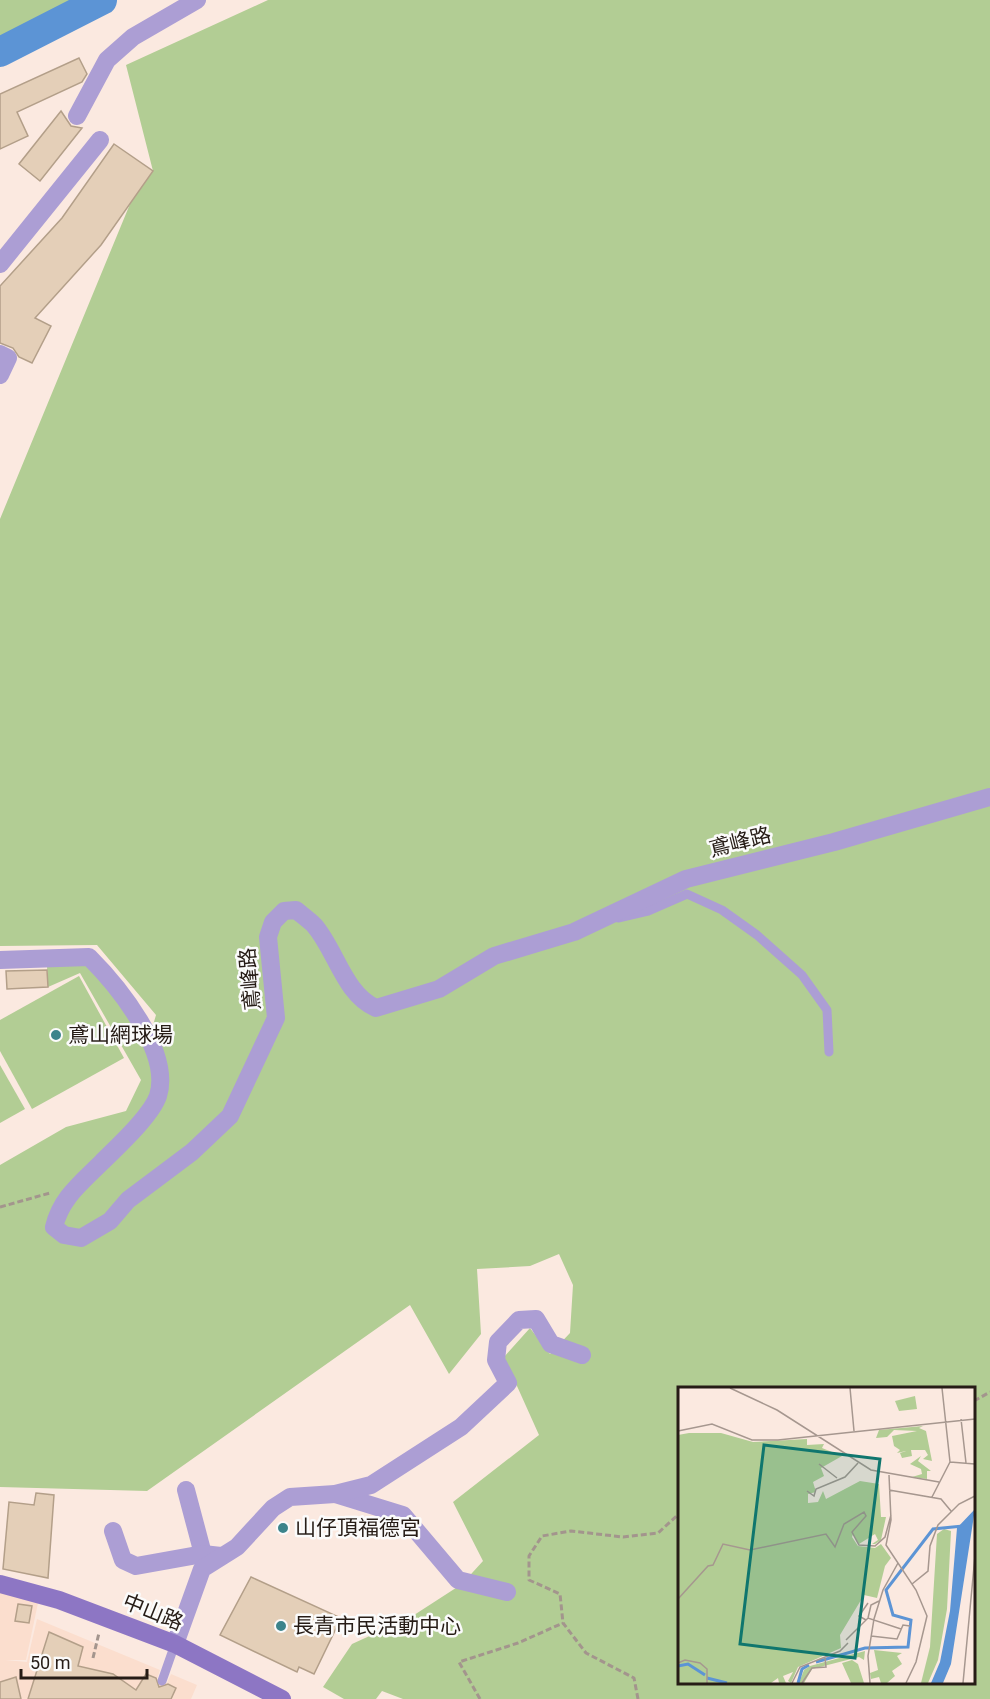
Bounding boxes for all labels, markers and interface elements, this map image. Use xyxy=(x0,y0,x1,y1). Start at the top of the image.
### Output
street label: 鳶峰路 xyxy=(707,823,773,861)
street label: 鳶峰路 xyxy=(235,947,265,1011)
place label: 鳶山網球場 xyxy=(68,1023,173,1047)
marker: 鳶山網球場 xyxy=(49,1028,63,1042)
inset map xyxy=(678,1387,975,1684)
place label: 山仔頂福德宮 xyxy=(295,1516,421,1540)
marker: 山仔頂福德宮 xyxy=(276,1521,290,1535)
street label: 中山路 xyxy=(119,1589,187,1635)
place label: 長青市民活動中心 xyxy=(293,1614,461,1638)
marker: 長青市民活動中心 xyxy=(274,1619,288,1633)
scale bar xyxy=(21,1642,147,1680)
text: 50 m xyxy=(30,1652,70,1673)

